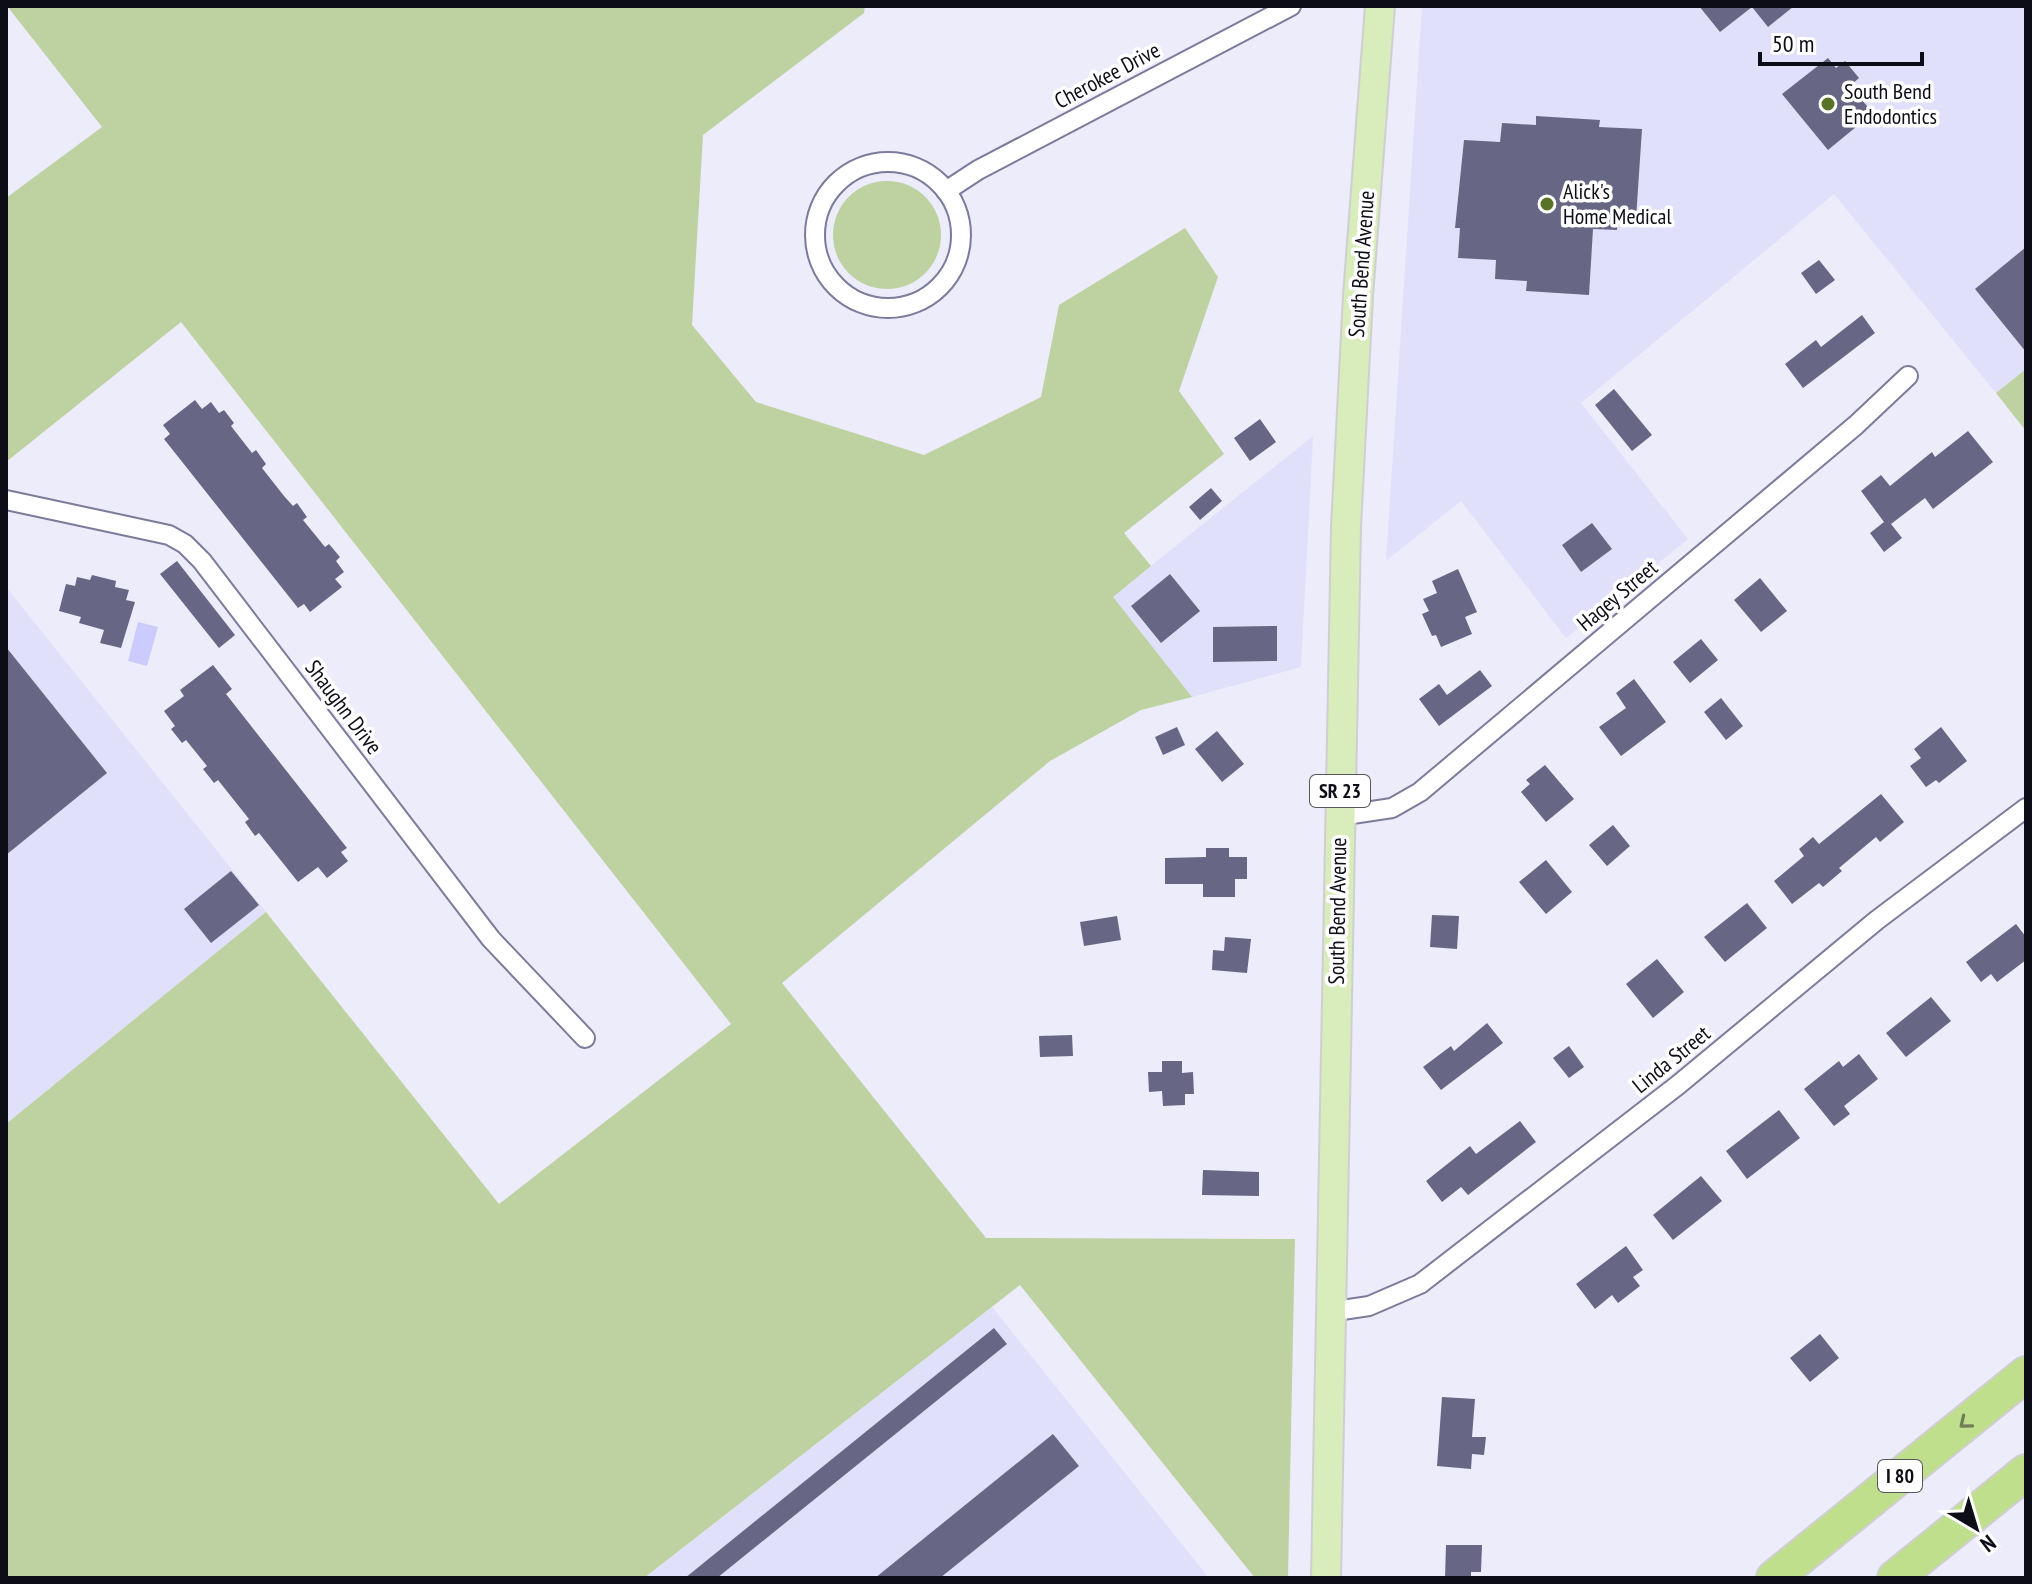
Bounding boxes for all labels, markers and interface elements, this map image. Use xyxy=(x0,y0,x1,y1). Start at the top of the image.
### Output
scale bar xyxy=(1760,16,1922,66)
text: 50 m xyxy=(1772,28,1814,59)
street label: Cherokee Drive xyxy=(1050,36,1164,114)
place label: South Bend Endodontics xyxy=(1844,77,1937,130)
marker: South Bend Endodontics xyxy=(1819,95,1837,113)
place label: Alick's Home Medical xyxy=(1563,177,1672,230)
street label: South Bend Avenue xyxy=(1342,190,1380,338)
marker: Alick's Home Medical xyxy=(1538,195,1556,213)
street label: Hagey Street xyxy=(1571,553,1663,637)
street label: Shaughn Drive xyxy=(299,654,389,760)
road number: SR 23 xyxy=(1310,775,1370,807)
street label: South Bend Avenue xyxy=(1322,837,1352,985)
street label: Linda Street xyxy=(1626,1019,1716,1099)
one-way arrow xyxy=(1959,1414,1974,1428)
road number: I 80 xyxy=(1878,1460,1922,1492)
north arrow xyxy=(1936,1488,2016,1568)
text: N xyxy=(1975,1529,2002,1558)

